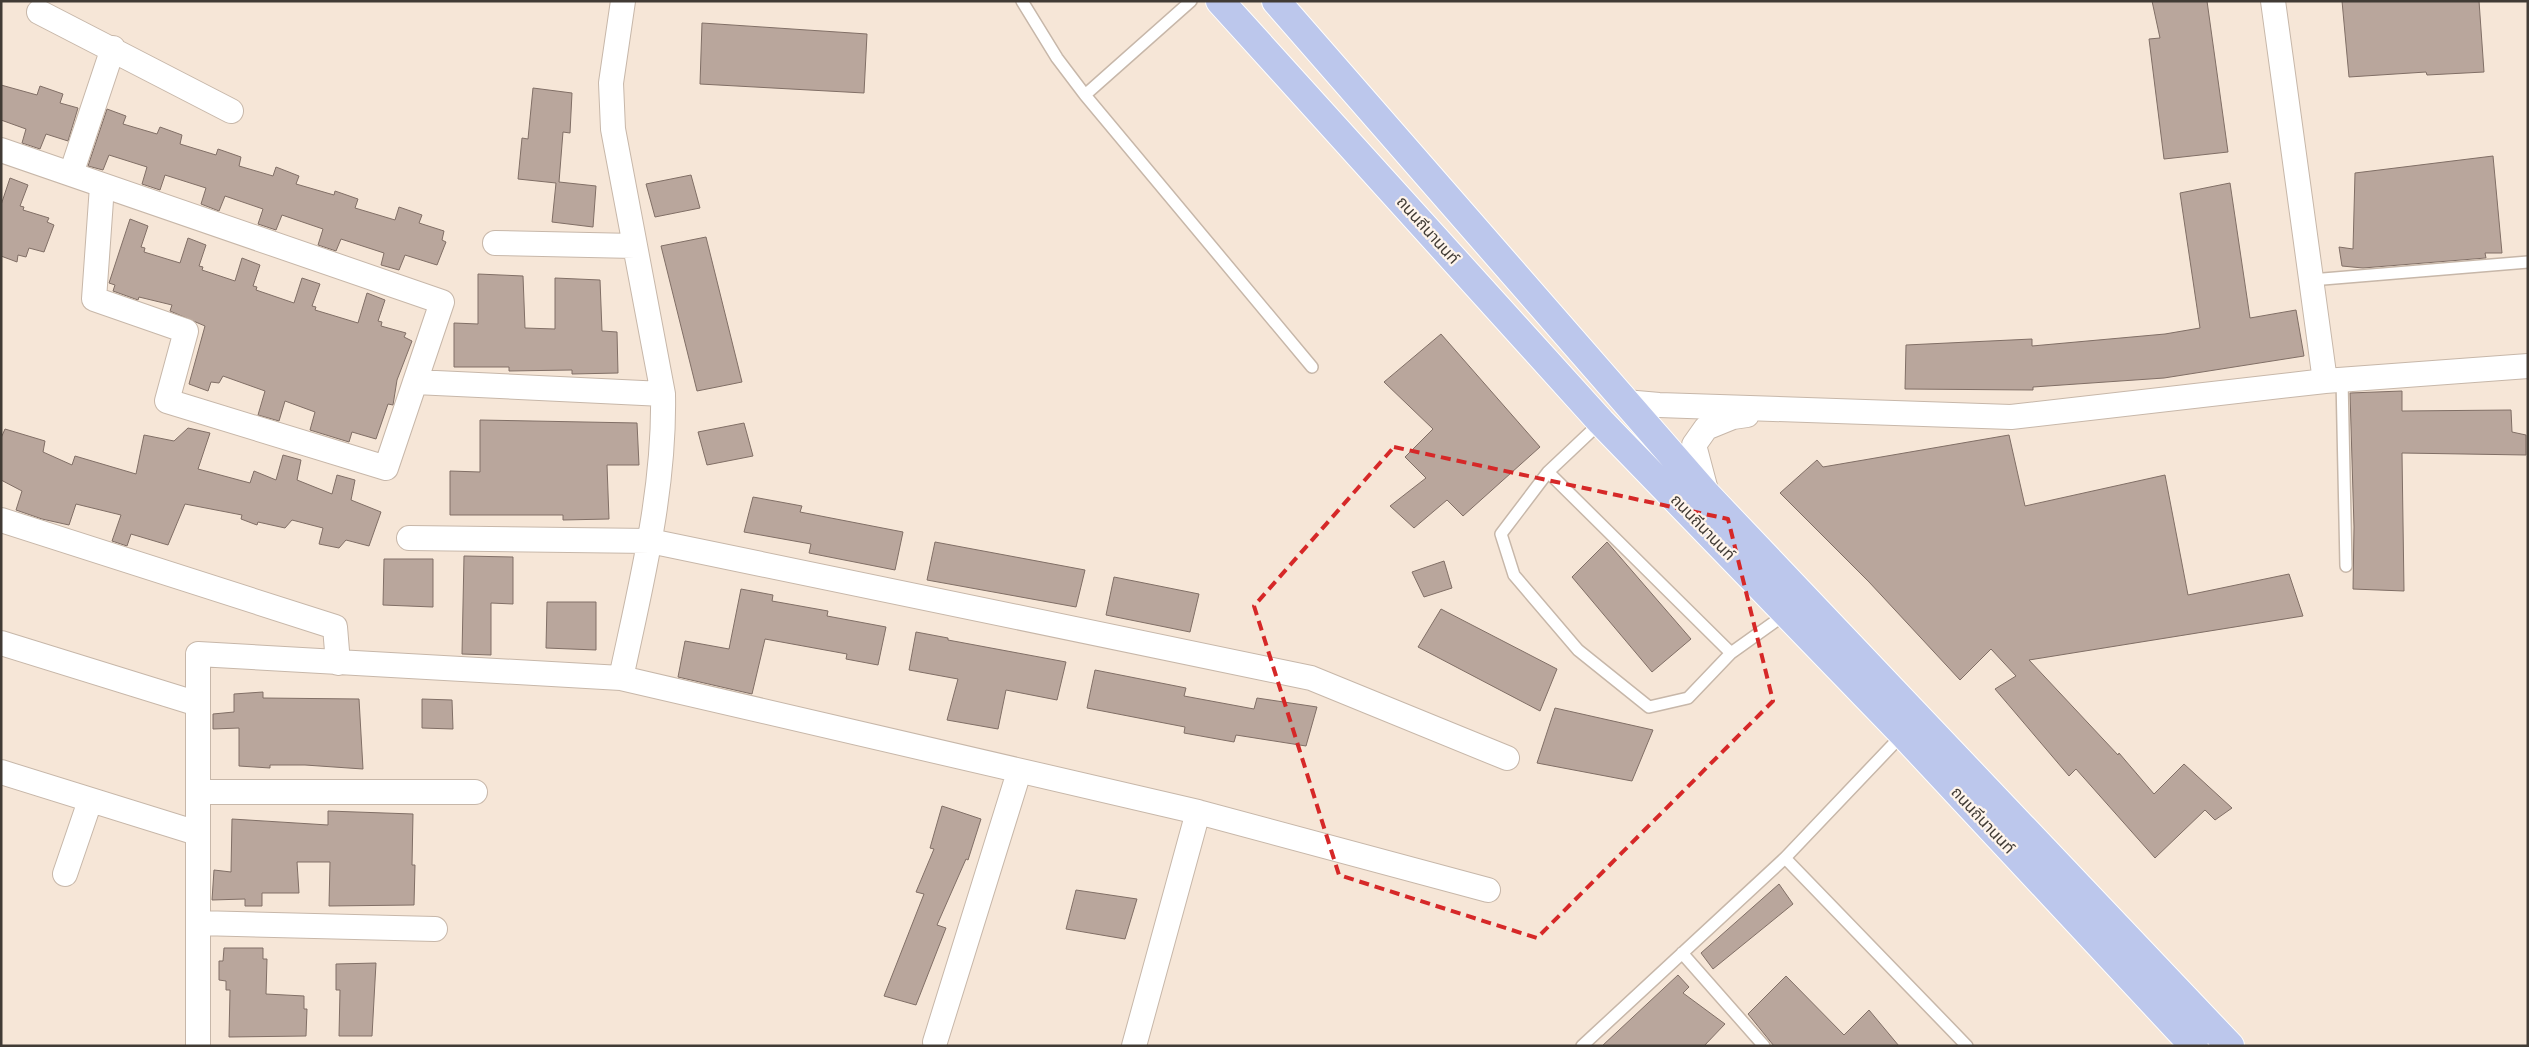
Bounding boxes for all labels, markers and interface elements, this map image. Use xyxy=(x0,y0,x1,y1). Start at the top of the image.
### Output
street label: ถนนถีนานนท์ xyxy=(1393,193,1463,267)
street label: ถนนถีนานนท์ xyxy=(1668,491,1738,563)
street label: ถนนถีนานนท์ xyxy=(1948,783,2018,857)

